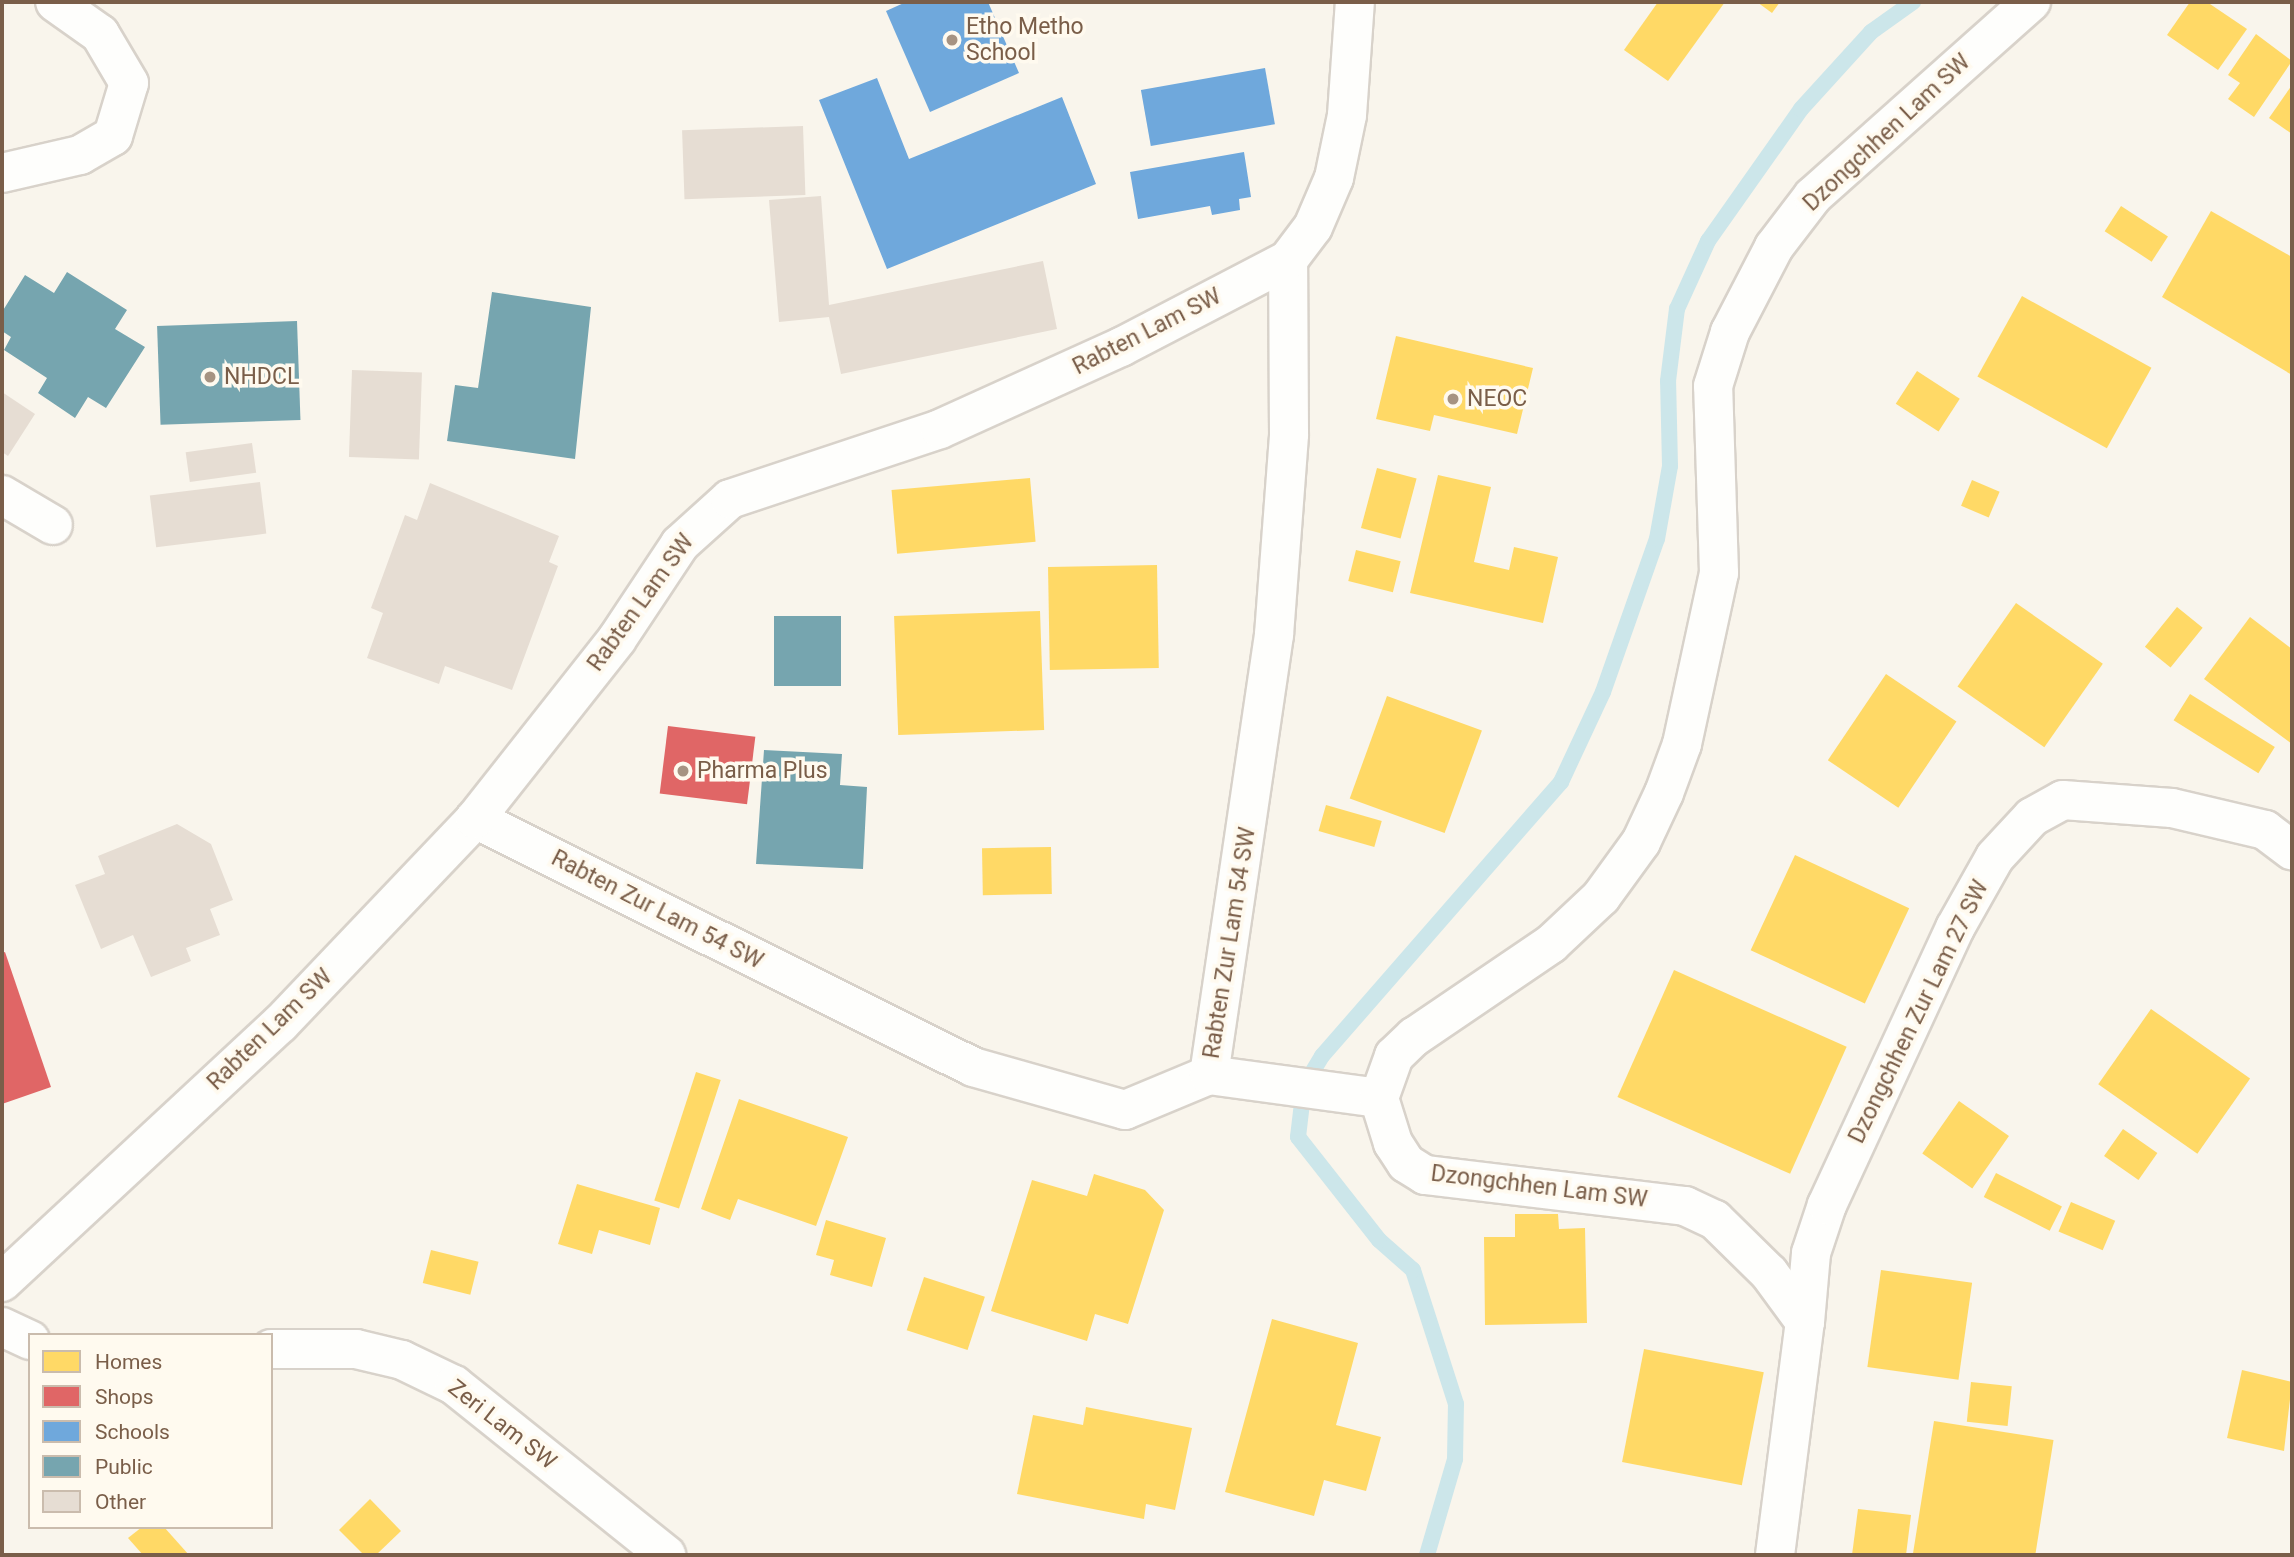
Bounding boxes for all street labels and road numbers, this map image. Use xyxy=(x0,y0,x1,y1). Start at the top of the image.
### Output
street label: Dzongchhen Lam SW xyxy=(1798,49,1976,217)
street label: Rabten Lam SW xyxy=(1068,283,1226,381)
street label: Rabten Lam SW xyxy=(582,529,700,677)
street label: Rabten Zur Lam 54 SW xyxy=(1198,825,1262,1061)
street label: Rabten Zur Lam 54 SW xyxy=(547,845,767,975)
street label: Dzongchhen Zur Lam 27 SW xyxy=(1843,876,1995,1148)
street label: Rabten Lam SW xyxy=(202,964,338,1096)
street label: Dzongchhen Lam SW xyxy=(1429,1160,1649,1214)
street label: Zeri Lam SW xyxy=(442,1374,562,1476)

